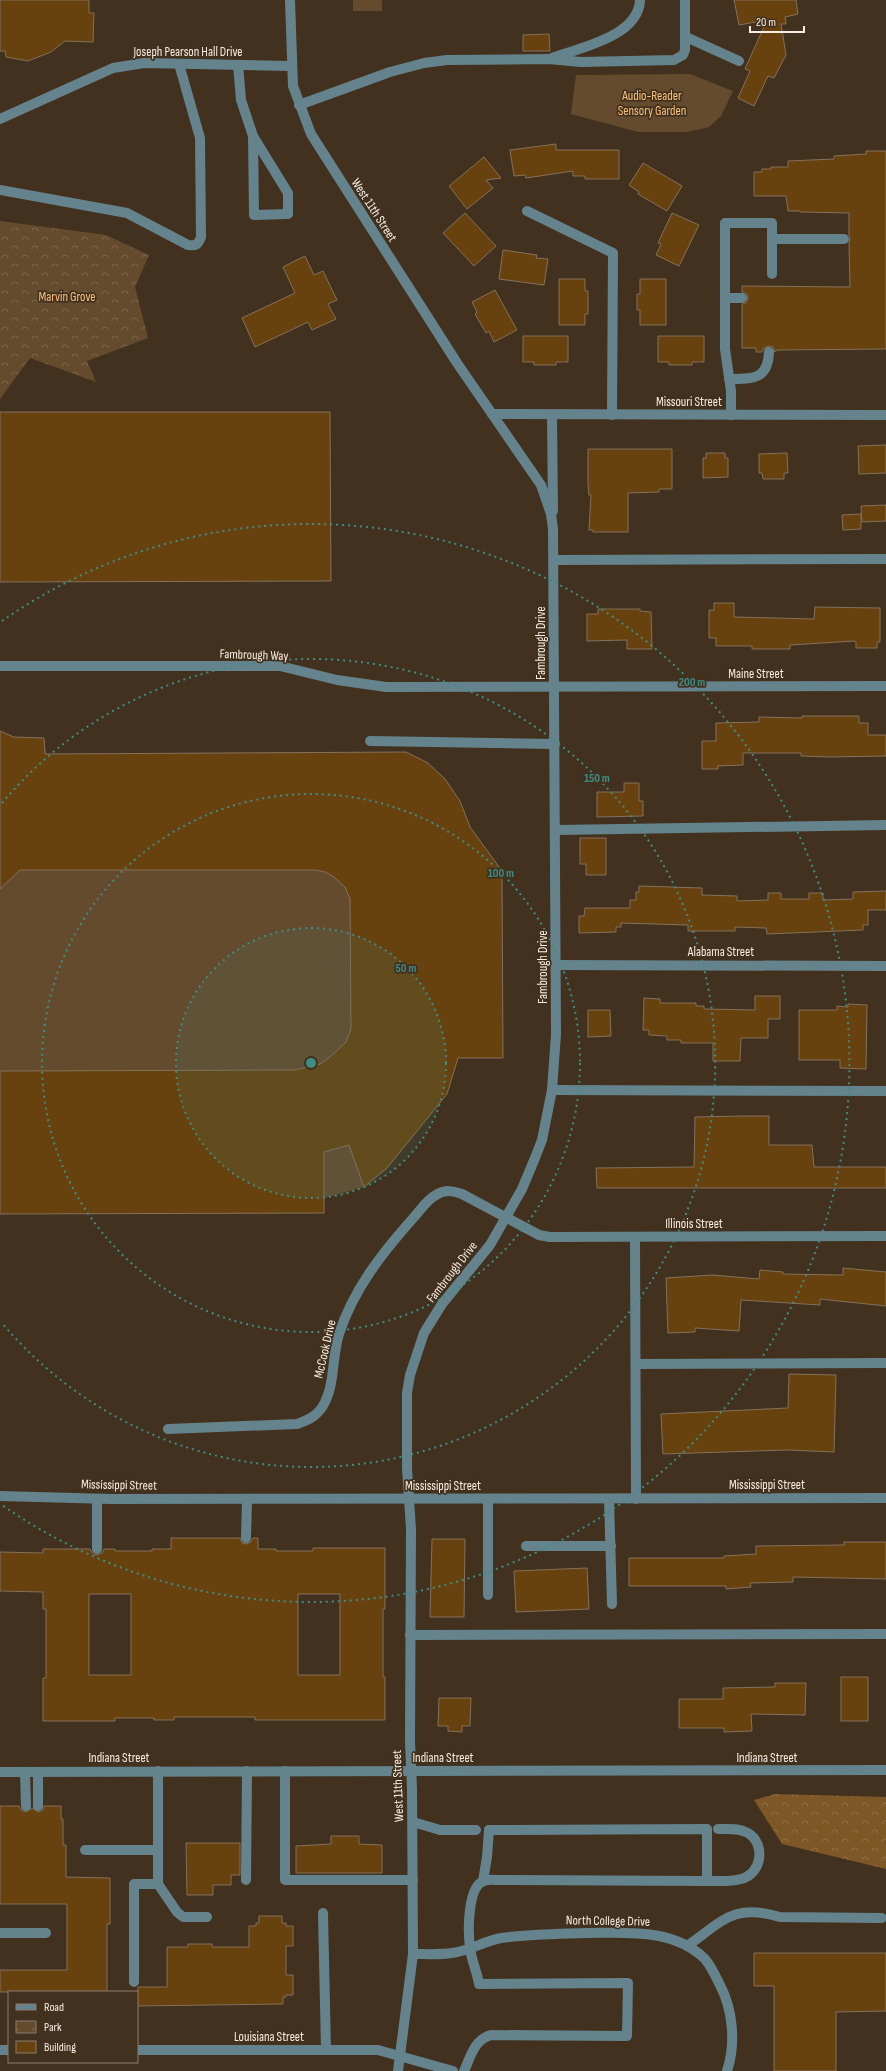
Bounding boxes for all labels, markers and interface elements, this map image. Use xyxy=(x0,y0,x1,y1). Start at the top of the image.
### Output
scale bar xyxy=(750,8,804,34)
text: 20 m xyxy=(756,15,776,30)
street label: Joseph Pearson Hall Drive xyxy=(132,44,243,60)
park label: Audio-Reader Sensory Garden xyxy=(618,88,686,119)
street label: West 11th Street xyxy=(348,175,400,245)
park label: Marvin Grove xyxy=(38,289,96,305)
street label: Missouri Street xyxy=(656,394,722,410)
street label: Fambrough Drive xyxy=(533,606,549,680)
street label: Fambrough Way xyxy=(219,646,289,664)
street label: Maine Street xyxy=(728,666,784,682)
text: 200 m xyxy=(679,675,705,690)
text: 150 m xyxy=(584,771,610,786)
text: 100 m xyxy=(488,866,514,881)
street label: Fambrough Drive xyxy=(535,930,551,1004)
street label: Alabama Street xyxy=(687,944,754,960)
text: 50 m xyxy=(396,961,416,976)
centre of rings xyxy=(304,1056,318,1070)
street label: Illinois Street xyxy=(665,1216,723,1232)
street label: Fambrough Drive xyxy=(423,1238,481,1306)
street label: McCook Drive xyxy=(310,1318,340,1380)
street label: Mississippi Street xyxy=(81,1476,157,1494)
street label: Mississippi Street xyxy=(729,1477,805,1493)
street label: Mississippi Street xyxy=(405,1478,481,1494)
street label: Indiana Street xyxy=(88,1750,150,1766)
street label: West 11th Street xyxy=(389,1750,407,1822)
street label: Indiana Street xyxy=(412,1750,474,1766)
street label: Indiana Street xyxy=(736,1750,798,1766)
street label: North College Drive xyxy=(566,1912,650,1930)
legend xyxy=(8,1991,138,2063)
text: Road xyxy=(44,2000,64,2015)
text: Park xyxy=(44,2020,62,2035)
street label: Louisiana Street xyxy=(234,2029,304,2045)
text: Building xyxy=(44,2040,76,2055)

